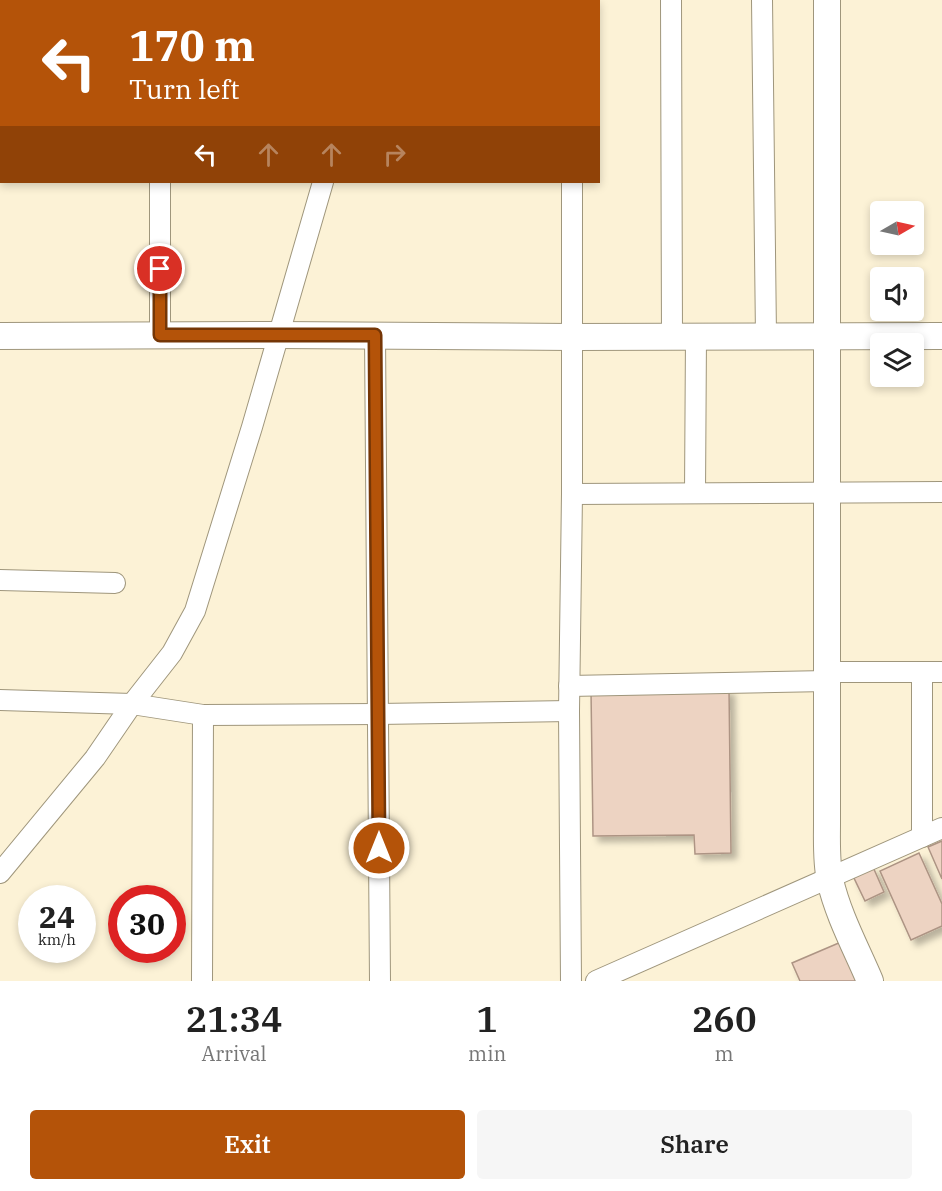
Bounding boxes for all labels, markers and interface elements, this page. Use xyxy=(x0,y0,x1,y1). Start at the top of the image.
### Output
text: 170 m xyxy=(129,18,255,73)
icon: left xyxy=(30,24,108,102)
text: Turn left xyxy=(129,71,240,106)
icon: left xyxy=(189,138,222,171)
icon: ahead xyxy=(252,138,285,171)
icon: ahead xyxy=(315,138,348,171)
icon: right xyxy=(378,138,411,171)
north arrow xyxy=(870,201,924,255)
map controls xyxy=(870,201,924,387)
pin xyxy=(134,243,185,294)
icon: arrive xyxy=(143,252,176,285)
button: sound xyxy=(870,267,924,321)
button: layers xyxy=(870,333,924,387)
position arrow xyxy=(347,816,411,880)
speed limit sign: 30 xyxy=(108,885,186,963)
text: 24 xyxy=(39,897,75,936)
text: km/h xyxy=(38,930,76,949)
text: 21:34 xyxy=(185,995,283,1042)
text: 1 xyxy=(476,995,498,1042)
text: 260 xyxy=(692,995,757,1042)
text: Arrival xyxy=(201,1040,267,1067)
text: min xyxy=(468,1040,506,1067)
text: m xyxy=(715,1040,734,1067)
button: Exit xyxy=(30,1110,465,1179)
button: Share xyxy=(477,1110,912,1179)

